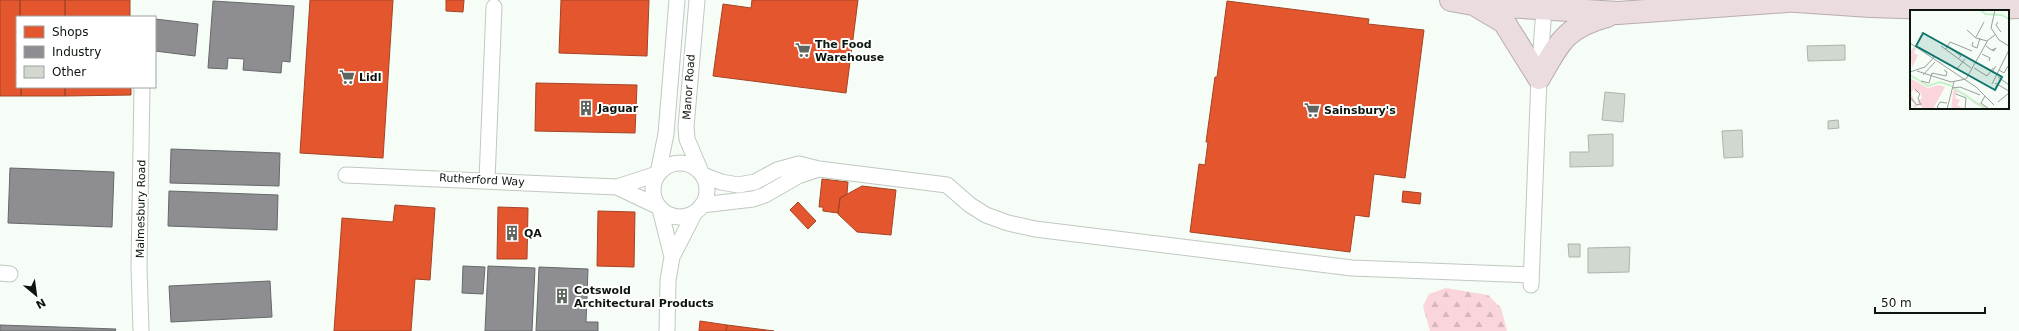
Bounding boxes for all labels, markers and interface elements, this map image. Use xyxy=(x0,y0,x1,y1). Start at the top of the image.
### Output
inset map xyxy=(1910,10,2009,109)
legend xyxy=(16,16,156,88)
text: Shops xyxy=(52,25,88,39)
place label: The Food Warehouse xyxy=(815,38,884,64)
supermarket icon: The Food Warehouse xyxy=(794,41,812,59)
text: Industry xyxy=(52,45,101,59)
street label: Manor Road xyxy=(680,54,698,120)
text: Other xyxy=(52,65,86,79)
supermarket icon: Lidl xyxy=(338,68,356,86)
place label: Lidl xyxy=(359,71,381,84)
building icon: Jaguar xyxy=(577,99,595,117)
supermarket icon: Sainsbury's xyxy=(1303,101,1321,119)
place label: Jaguar xyxy=(597,102,639,115)
place label: Sainsbury's xyxy=(1324,104,1396,117)
street label: Malmesbury Road xyxy=(134,160,148,258)
street label: Rutherford Way xyxy=(439,171,526,189)
building icon: QA xyxy=(503,224,521,242)
place label: QA xyxy=(524,227,542,240)
north arrow xyxy=(16,275,56,315)
place label: Cotswold Architectural Products xyxy=(574,284,714,310)
building icon: Cotswold Architectural Products xyxy=(553,287,571,305)
scale bar xyxy=(1875,289,1985,315)
text: N xyxy=(33,295,48,311)
text: 50 m xyxy=(1881,296,1912,310)

